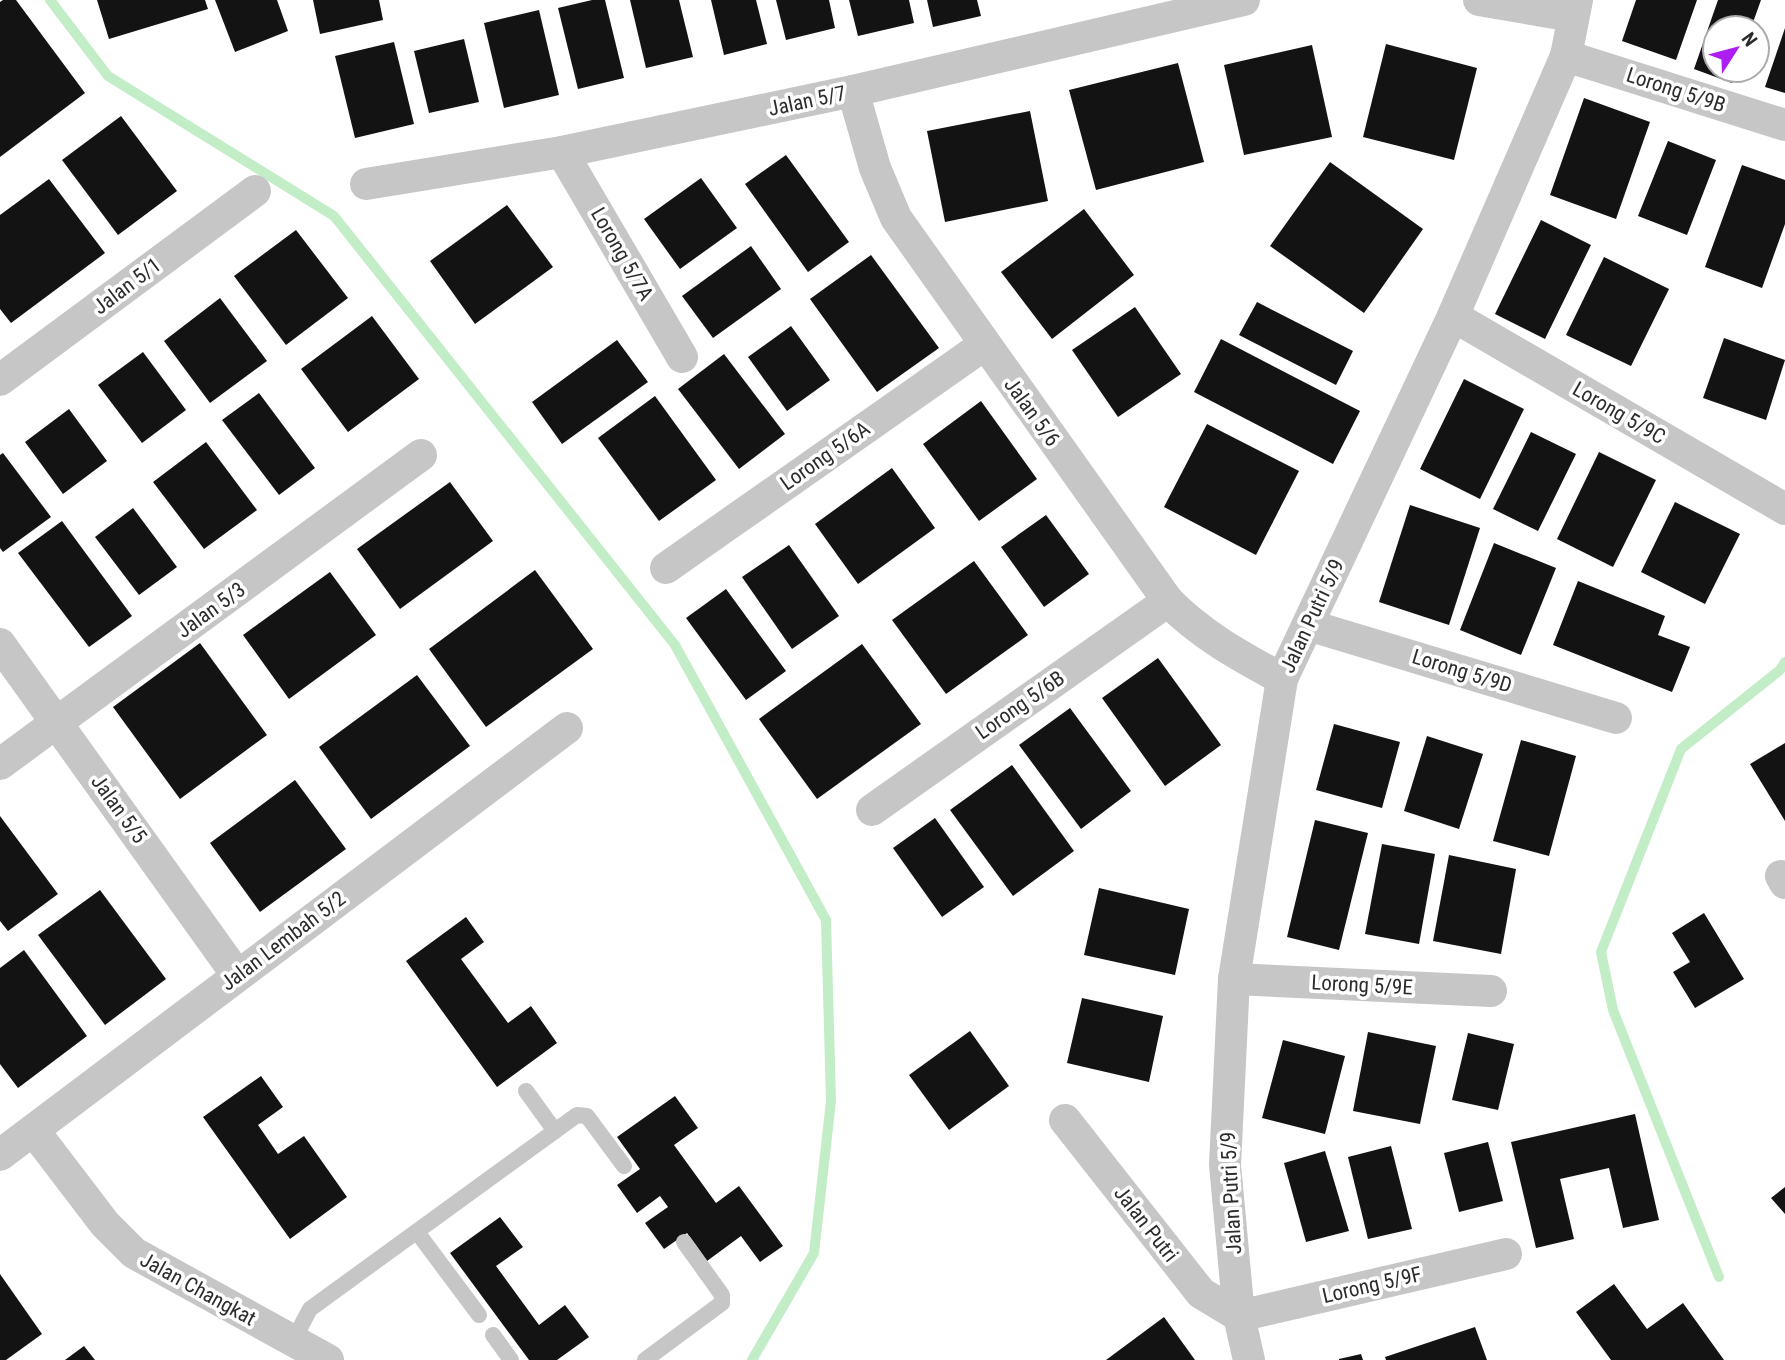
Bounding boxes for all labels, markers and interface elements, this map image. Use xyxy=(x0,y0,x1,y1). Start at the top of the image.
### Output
north arrow xyxy=(1701,14,1771,84)
text: N xyxy=(1737,28,1762,51)
street label: Lorong 5/9B xyxy=(1623,63,1729,117)
street label: Jalan 5/7 xyxy=(766,81,848,121)
street label: Lorong 5/7A xyxy=(586,203,658,305)
street label: Jalan 5/1 xyxy=(88,253,166,319)
street label: Jalan 5/6 xyxy=(999,373,1065,451)
street label: Lorong 5/9C xyxy=(1568,377,1670,449)
street label: Lorong 5/6A xyxy=(776,417,874,495)
street label: Jalan Putri 5/9 xyxy=(1275,555,1349,677)
street label: Jalan 5/3 xyxy=(172,577,250,643)
street label: Lorong 5/9D xyxy=(1409,644,1515,698)
street label: Lorong 5/6B xyxy=(971,666,1069,744)
street label: Jalan 5/5 xyxy=(86,770,152,848)
street label: Jalan Lembah 5/2 xyxy=(216,886,350,996)
street label: Lorong 5/9E xyxy=(1311,970,1413,1000)
street label: Jalan Putri 5/9 xyxy=(1216,1131,1246,1255)
street label: Jalan Putri xyxy=(1109,1181,1183,1267)
street label: Jalan Changkat xyxy=(136,1247,260,1331)
street label: Lorong 5/9F xyxy=(1320,1262,1424,1308)

